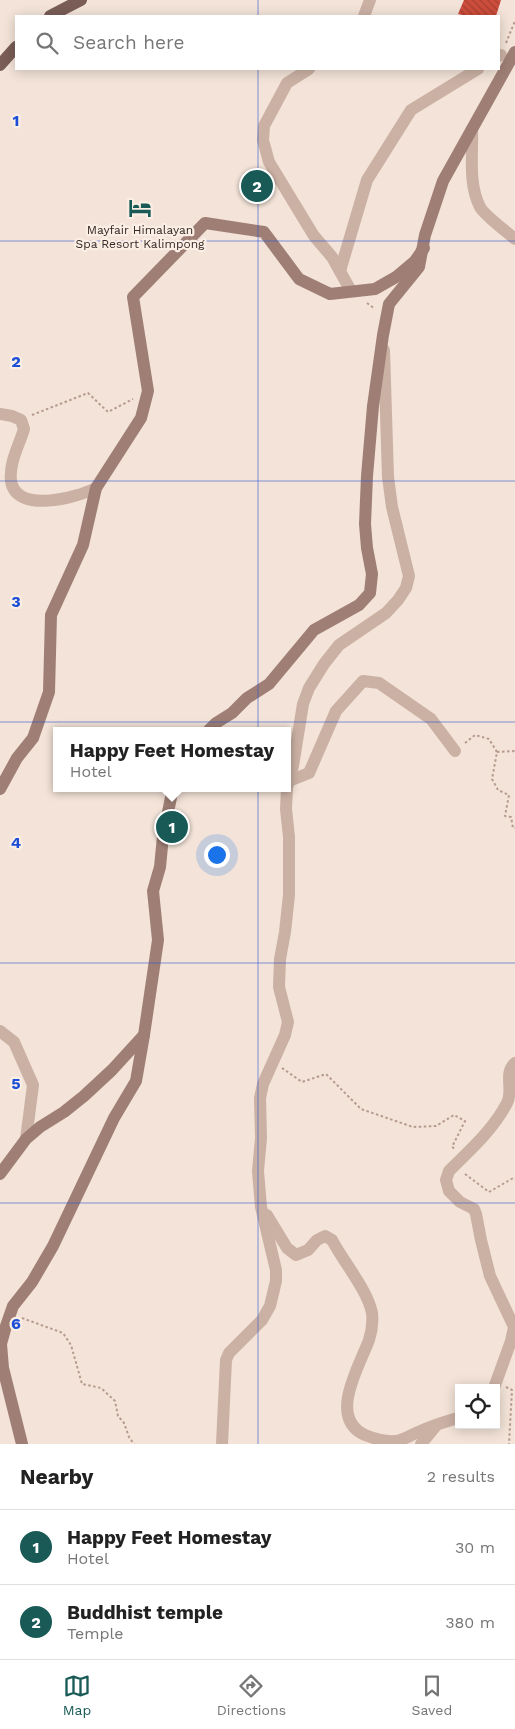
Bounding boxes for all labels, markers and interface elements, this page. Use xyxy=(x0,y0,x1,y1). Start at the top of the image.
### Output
search box xyxy=(15,15,500,70)
icon: search xyxy=(33,29,61,57)
text: Search here xyxy=(73,31,184,54)
text: 1 xyxy=(13,111,19,130)
pin: 2 xyxy=(241,167,273,205)
hotel icon: Mayfair Himalayan Spa Resort Kalimpong xyxy=(127,195,153,221)
place label: Mayfair Himalayan Spa Resort Kalimpong xyxy=(76,223,205,251)
text: 2 xyxy=(11,352,21,371)
text: 3 xyxy=(11,592,21,611)
popup xyxy=(53,727,291,792)
text: Happy Feet Homestay xyxy=(70,739,274,762)
text: Hotel xyxy=(70,762,112,781)
pin: 1 xyxy=(156,808,188,846)
text: 4 xyxy=(11,833,21,852)
your location xyxy=(204,842,230,868)
text: 5 xyxy=(11,1074,21,1093)
text: 6 xyxy=(11,1314,21,1333)
map controls xyxy=(455,1384,500,1429)
button: locate xyxy=(455,1384,500,1429)
text: Nearby xyxy=(20,1464,93,1489)
text: 2 results xyxy=(427,1467,495,1486)
text: Happy Feet Homestay xyxy=(67,1526,271,1549)
text: 1 xyxy=(33,1538,39,1557)
text: 30 m xyxy=(455,1538,495,1557)
text: Hotel xyxy=(67,1549,109,1568)
text: Buddhist temple xyxy=(67,1601,223,1624)
text: 2 xyxy=(31,1613,41,1632)
text: 380 m xyxy=(445,1613,495,1632)
text: Temple xyxy=(67,1624,124,1643)
tab: Map xyxy=(63,1672,91,1718)
tab: Directions xyxy=(217,1672,286,1718)
tab: Saved xyxy=(412,1672,452,1718)

